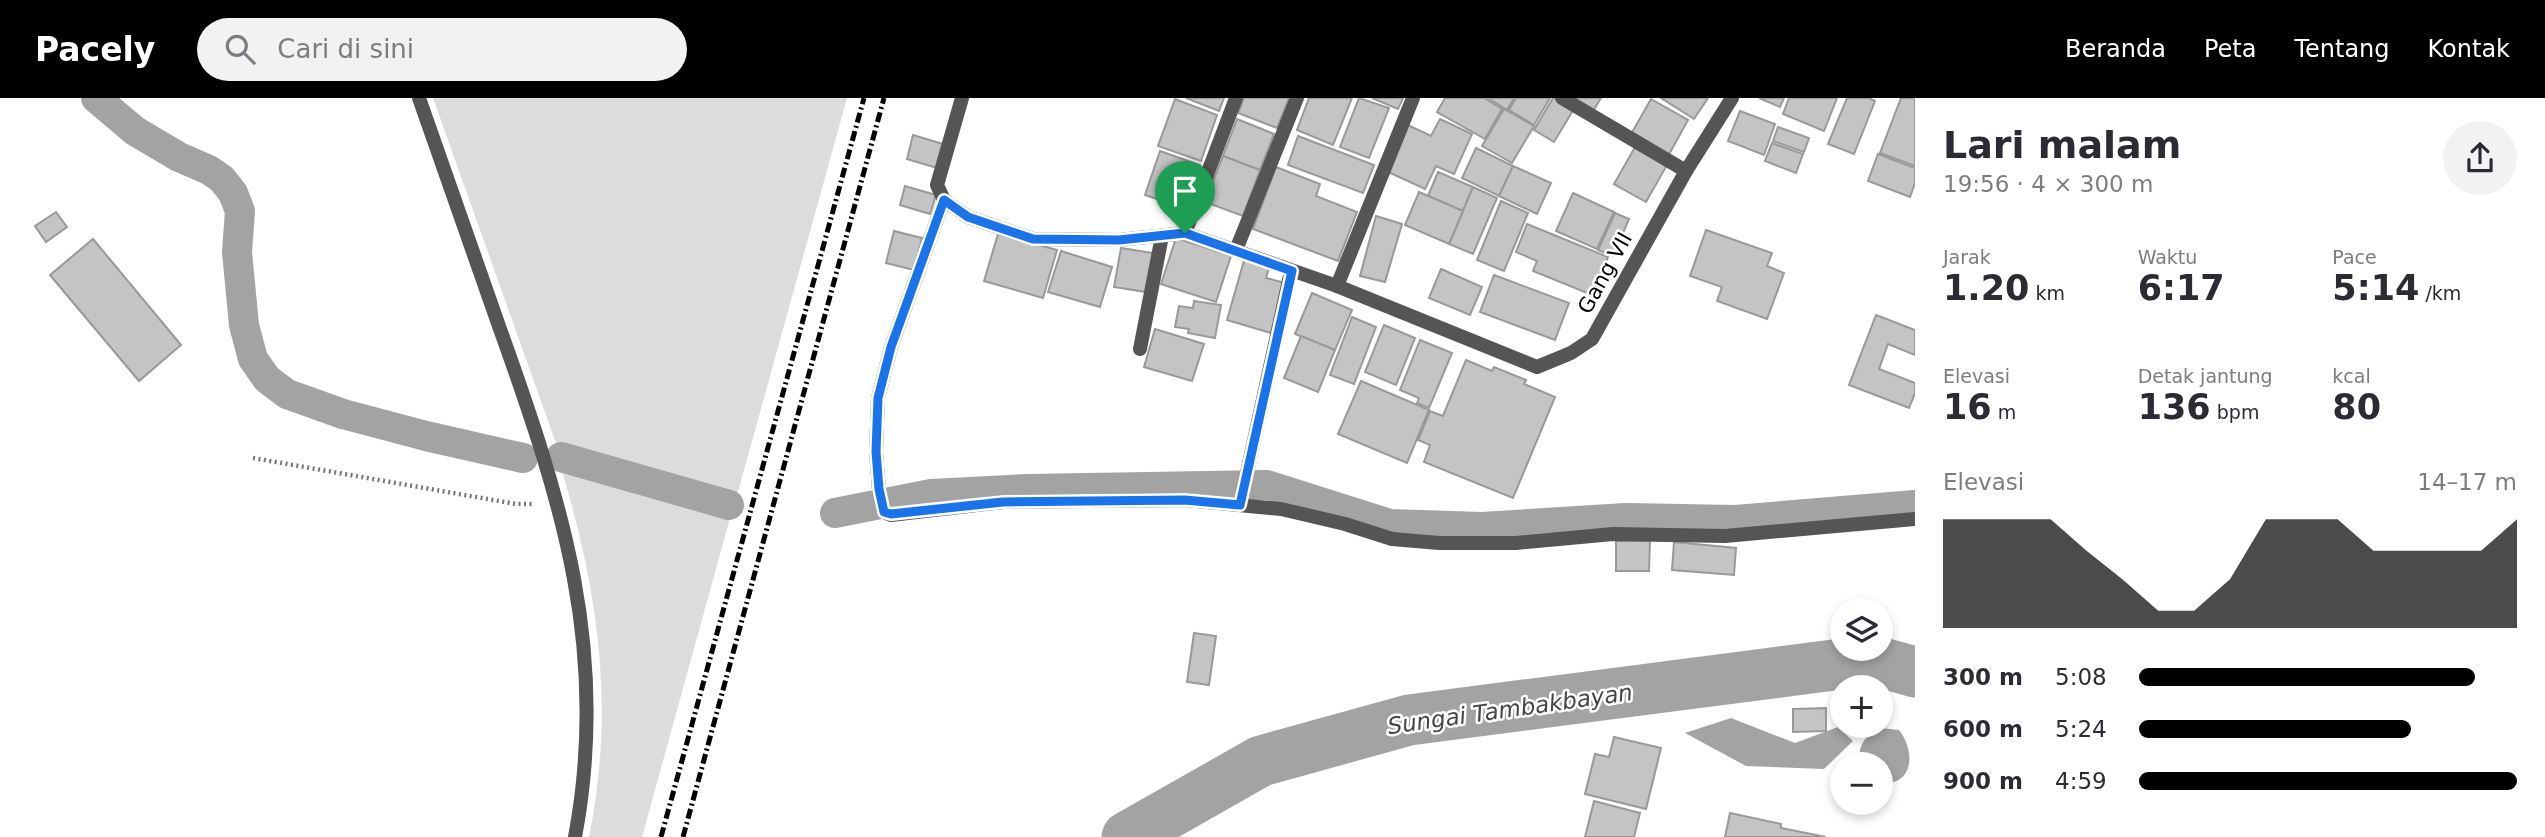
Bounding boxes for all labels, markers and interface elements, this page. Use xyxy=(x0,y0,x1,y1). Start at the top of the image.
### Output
search box xyxy=(197,18,687,81)
text: Pacely xyxy=(35,30,155,69)
icon: search xyxy=(221,30,259,68)
text: Cari di sini xyxy=(277,34,414,64)
text: Beranda xyxy=(2065,35,2166,63)
text: Peta xyxy=(2204,35,2256,63)
text: Tentang xyxy=(2294,35,2390,63)
text: Kontak xyxy=(2428,35,2510,63)
button: share xyxy=(2443,121,2517,195)
text: Lari malam xyxy=(1943,123,2181,167)
pin xyxy=(1155,161,1215,233)
text: 19:56 · 4 × 300 m xyxy=(1943,171,2153,197)
icon: arrive xyxy=(1166,172,1204,210)
street label: Gang VII xyxy=(1573,228,1637,318)
text: Jarak xyxy=(1943,246,1991,268)
text: Waktu xyxy=(2138,246,2197,268)
text: Pace xyxy=(2332,246,2377,268)
text: 1.20 xyxy=(1943,268,2029,308)
text: 6:17 xyxy=(2138,268,2225,308)
text: 5:14 xyxy=(2332,268,2419,308)
text: km xyxy=(2029,282,2065,304)
text: /km xyxy=(2419,282,2461,304)
text: Elevasi xyxy=(1943,365,2010,387)
text: Detak jantung xyxy=(2138,365,2273,387)
text: kcal xyxy=(2332,365,2371,387)
text: 16 xyxy=(1943,387,1992,427)
text: 136 xyxy=(2138,387,2211,427)
text: 80 xyxy=(2332,387,2381,427)
text: m xyxy=(1992,401,2016,423)
text: bpm xyxy=(2211,401,2259,423)
text: Elevasi xyxy=(1943,469,2024,495)
text: 14–17 m xyxy=(2417,469,2517,495)
map controls xyxy=(1830,598,1893,815)
button: layers xyxy=(1830,598,1893,661)
text: 300 m xyxy=(1943,664,2023,690)
text: 5:08 xyxy=(2055,664,2107,690)
button: + xyxy=(1830,675,1893,738)
water label: Sungai Tambakbayan xyxy=(1386,679,1634,739)
text: 600 m xyxy=(1943,716,2023,742)
text: 5:24 xyxy=(2055,716,2107,742)
button: − xyxy=(1830,752,1893,815)
text: 900 m xyxy=(1943,768,2023,794)
text: 4:59 xyxy=(2055,768,2107,794)

